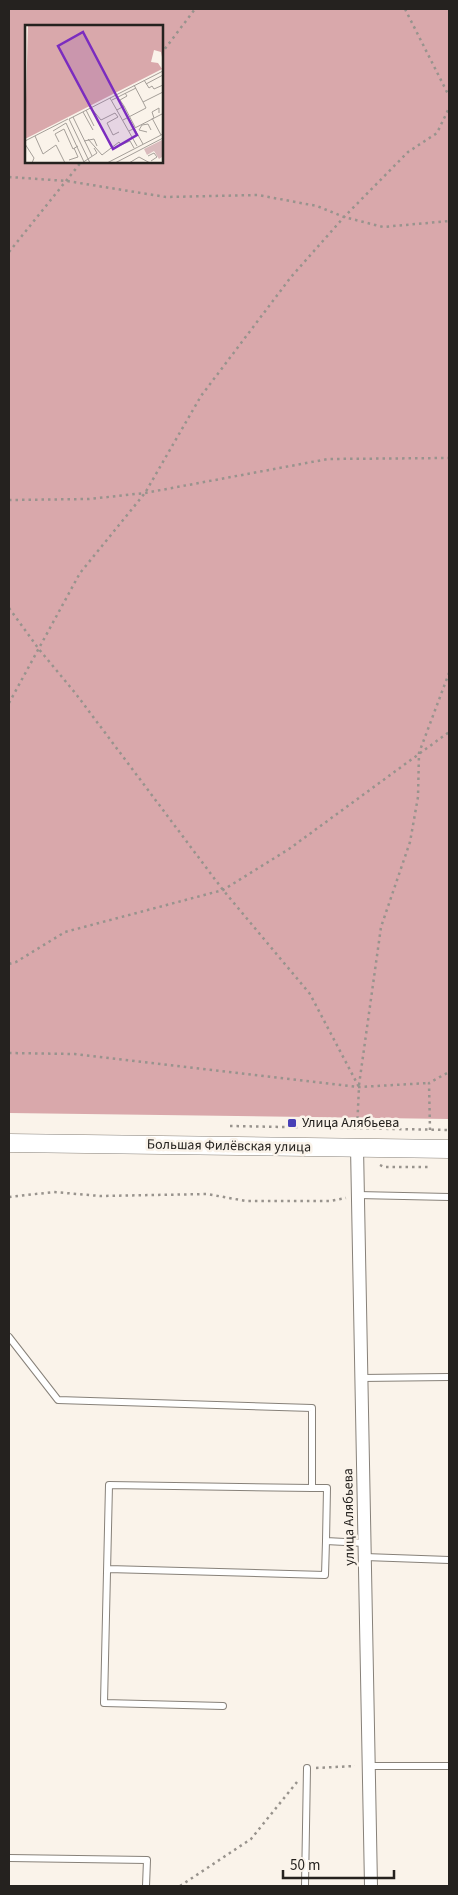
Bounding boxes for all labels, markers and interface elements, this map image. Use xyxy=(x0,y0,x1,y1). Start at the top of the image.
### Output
inset map xyxy=(25,25,162,162)
place label: Улица Алябьева xyxy=(302,1113,399,1133)
marker: Улица Алябьева xyxy=(286,1117,298,1129)
street label: Большая Филёвская улица xyxy=(147,1135,311,1157)
street label: улица Алябьева xyxy=(338,1468,360,1566)
scale bar xyxy=(283,1848,394,1880)
text: 50 m xyxy=(290,1855,320,1876)

